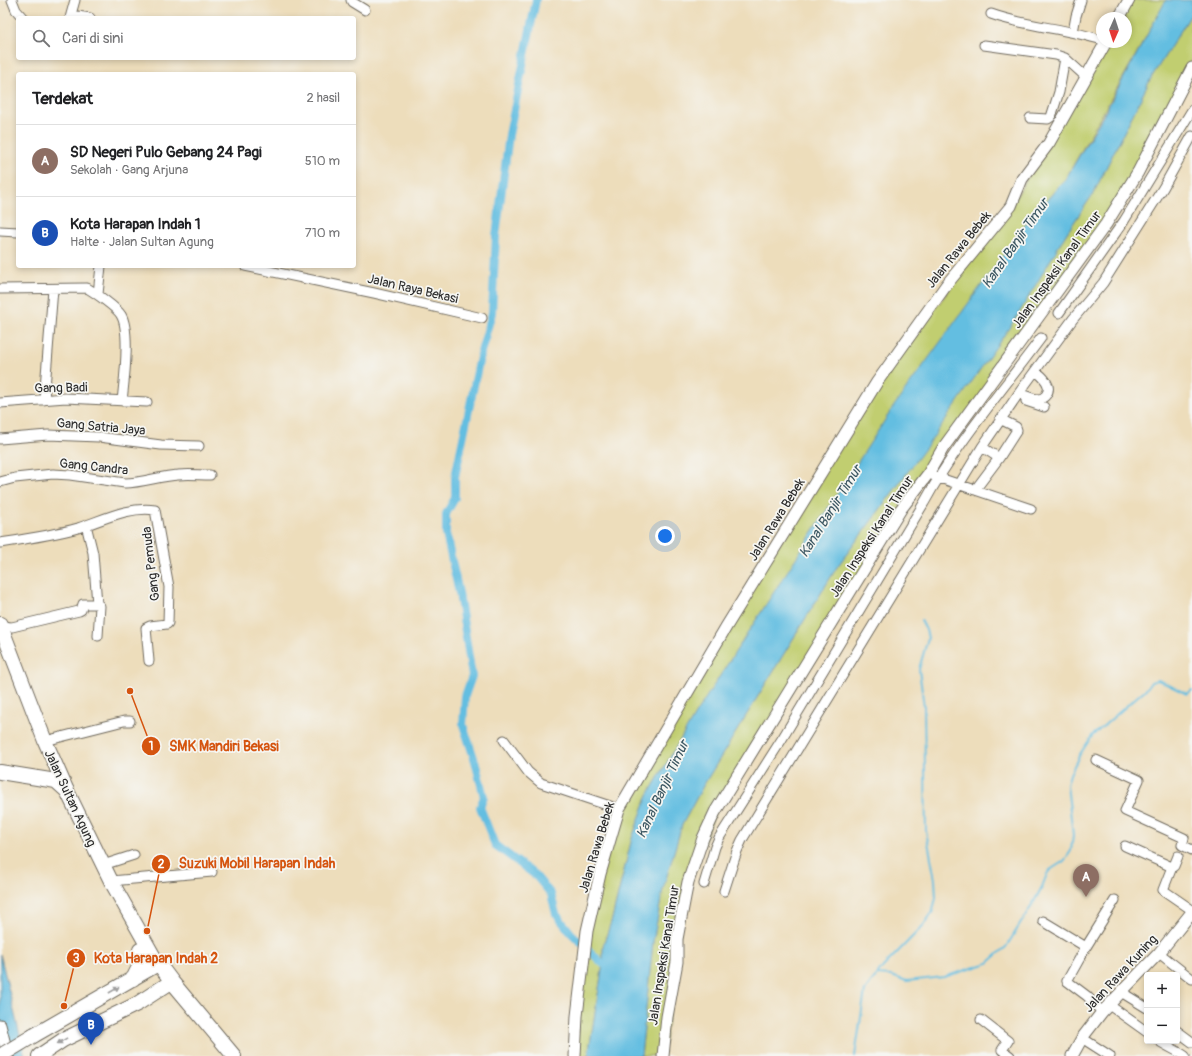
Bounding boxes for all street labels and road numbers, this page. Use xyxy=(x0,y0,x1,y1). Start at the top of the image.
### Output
street label: Jalan Rawa Bebek xyxy=(923,207,995,291)
street label: Jalan Inspeksi Kanal Timur xyxy=(1009,207,1105,332)
street label: Jalan Raya Bekasi xyxy=(366,271,460,307)
street label: Gang Badi xyxy=(34,380,88,396)
street label: Gang Satria Jaya xyxy=(56,415,146,439)
street label: Gang Candra xyxy=(59,455,129,479)
street label: Jalan Inspeksi Kanal Timur xyxy=(827,473,917,600)
street label: Jalan Rawa Bebek xyxy=(745,475,809,564)
street label: Gang Pemuda xyxy=(138,526,164,602)
street label: Jalan Sultan Agung xyxy=(41,748,100,850)
street label: Jalan Rawa Bebek xyxy=(576,799,619,895)
street label: Jalan Inspeksi Kanal Timur xyxy=(645,884,683,1026)
street label: Jalan Rawa Kuning xyxy=(1081,931,1161,1016)

